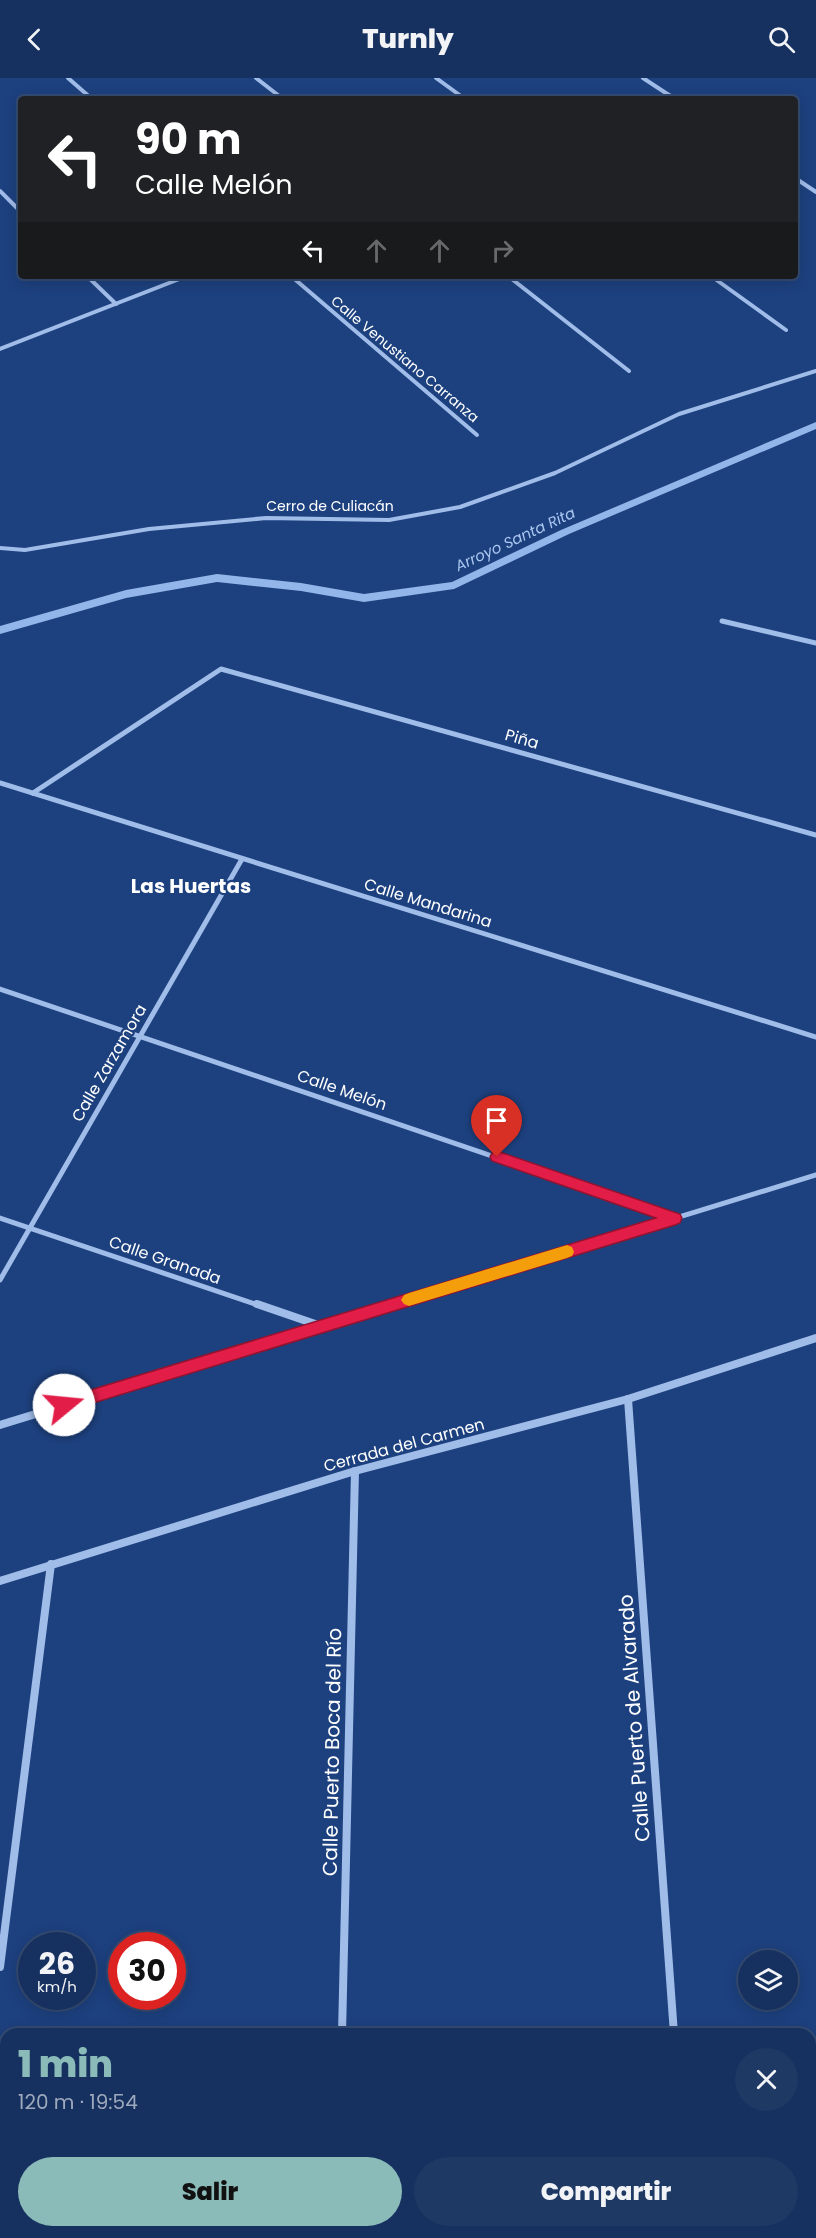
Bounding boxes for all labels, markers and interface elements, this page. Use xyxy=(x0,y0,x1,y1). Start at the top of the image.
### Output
text: Turnly xyxy=(362,20,454,57)
icon: back xyxy=(18,23,51,56)
icon: search xyxy=(765,23,798,56)
text: 90 m xyxy=(135,110,242,169)
icon: left xyxy=(36,120,114,198)
text: Calle Melón xyxy=(135,166,293,203)
icon: left xyxy=(297,234,330,267)
icon: ahead xyxy=(360,234,393,267)
icon: ahead xyxy=(423,234,456,267)
icon: right xyxy=(486,234,519,267)
street label: Calle Venustiano Carranza xyxy=(327,291,483,427)
street label: Cerro de Culiacán xyxy=(266,496,394,516)
water label: Arroyo Santa Rita xyxy=(451,502,579,576)
street label: Piña xyxy=(502,723,542,755)
district label: Las Huertas xyxy=(131,872,251,900)
street label: Calle Mandarina xyxy=(361,873,495,933)
street label: Calle Zarzamora xyxy=(66,1000,152,1126)
street label: Calle Melón xyxy=(294,1064,390,1116)
pin xyxy=(471,1095,522,1157)
icon: arrive xyxy=(480,1104,513,1137)
street label: Calle Granada xyxy=(106,1230,224,1290)
position arrow xyxy=(32,1373,96,1437)
street label: Cerrada del Carmen xyxy=(321,1412,487,1478)
street label: Calle Puerto de Alvarado xyxy=(611,1593,657,1843)
street label: Calle Puerto Boca del Río xyxy=(316,1628,348,1876)
speed limit sign: 30 xyxy=(108,1932,186,2010)
text: 26 xyxy=(39,1942,75,1985)
map controls xyxy=(738,1950,798,2010)
button: layers xyxy=(738,1950,798,2010)
text: km/h xyxy=(37,1976,77,1997)
text: 1 min xyxy=(18,2039,113,2090)
button: close xyxy=(735,2048,798,2111)
text: 120 m · 19:54 xyxy=(18,2088,138,2116)
button: Salir xyxy=(18,2157,402,2226)
button: Compartir xyxy=(414,2157,798,2226)

